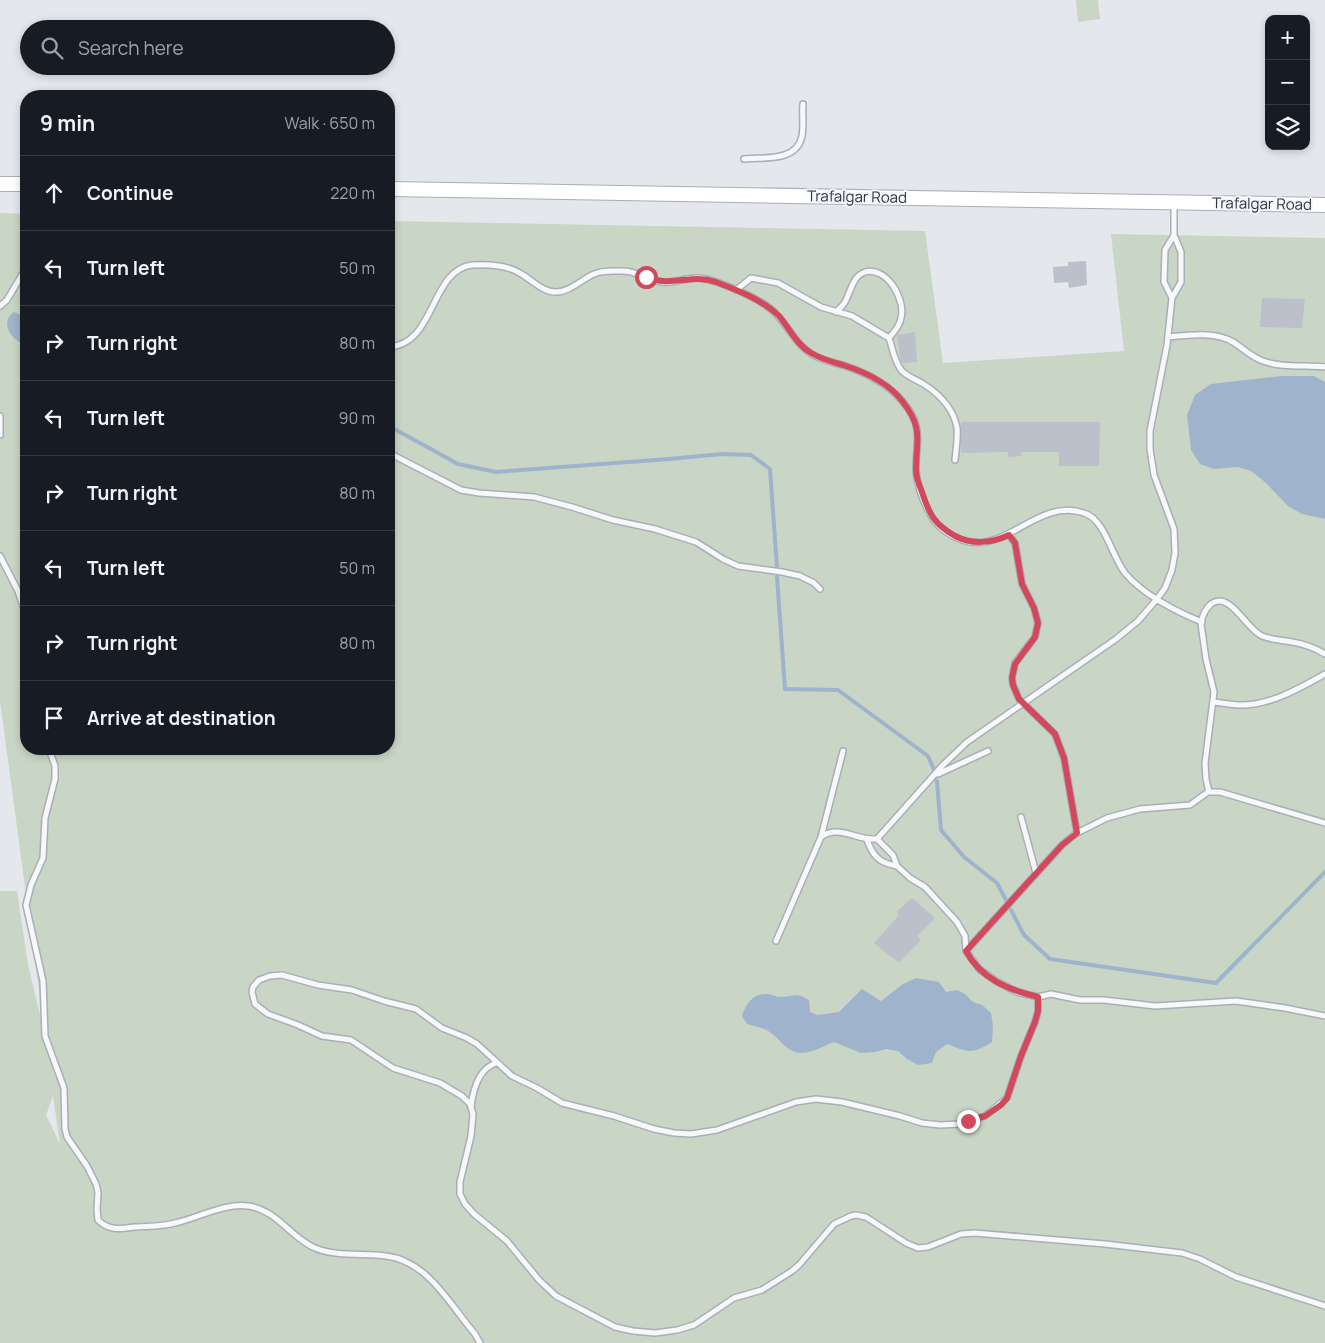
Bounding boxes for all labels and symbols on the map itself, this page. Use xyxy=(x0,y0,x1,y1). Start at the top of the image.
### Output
street label: Trafalgar Road xyxy=(807,185,907,208)
street label: Trafalgar Road xyxy=(1212,192,1312,215)
route start xyxy=(635,266,658,289)
route end xyxy=(957,1110,980,1133)

